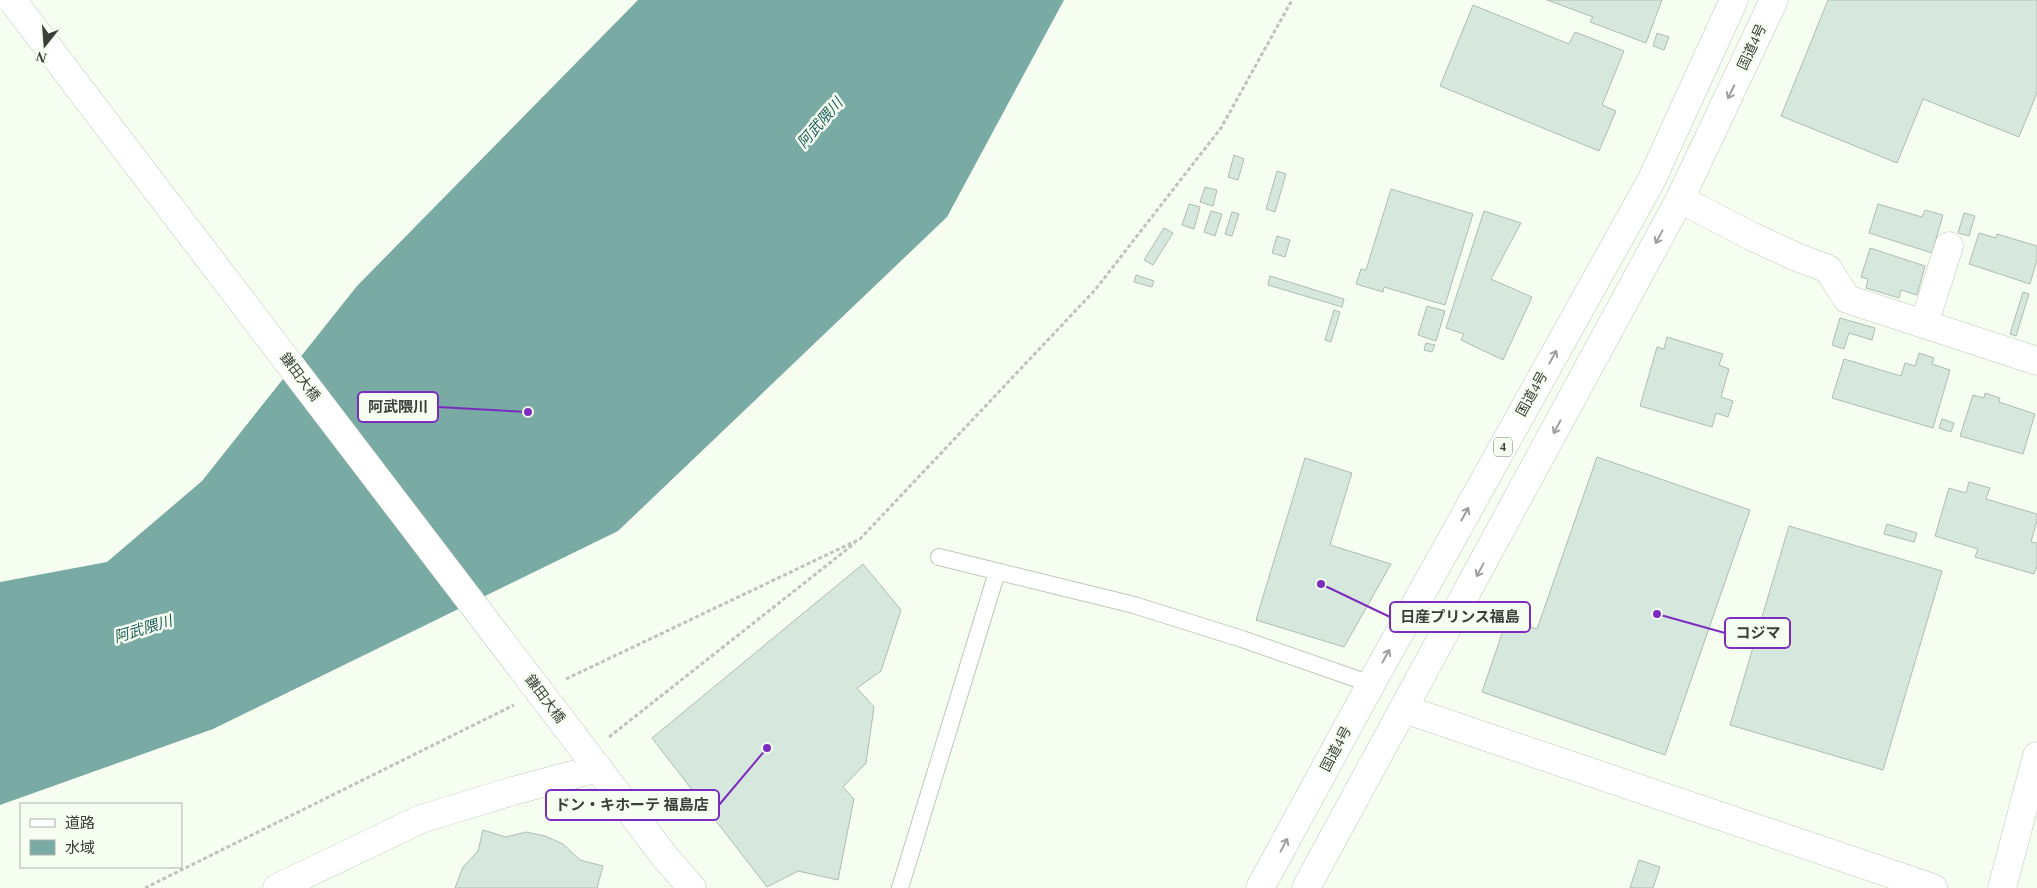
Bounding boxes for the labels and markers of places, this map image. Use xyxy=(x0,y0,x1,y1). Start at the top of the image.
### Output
callout: 阿武隈川 xyxy=(358,392,438,422)
callout: 日産プリンス福島 xyxy=(1390,602,1530,632)
callout: コジマ xyxy=(1725,618,1790,648)
callout: ドン・キホーテ 福島店 xyxy=(546,790,719,820)

